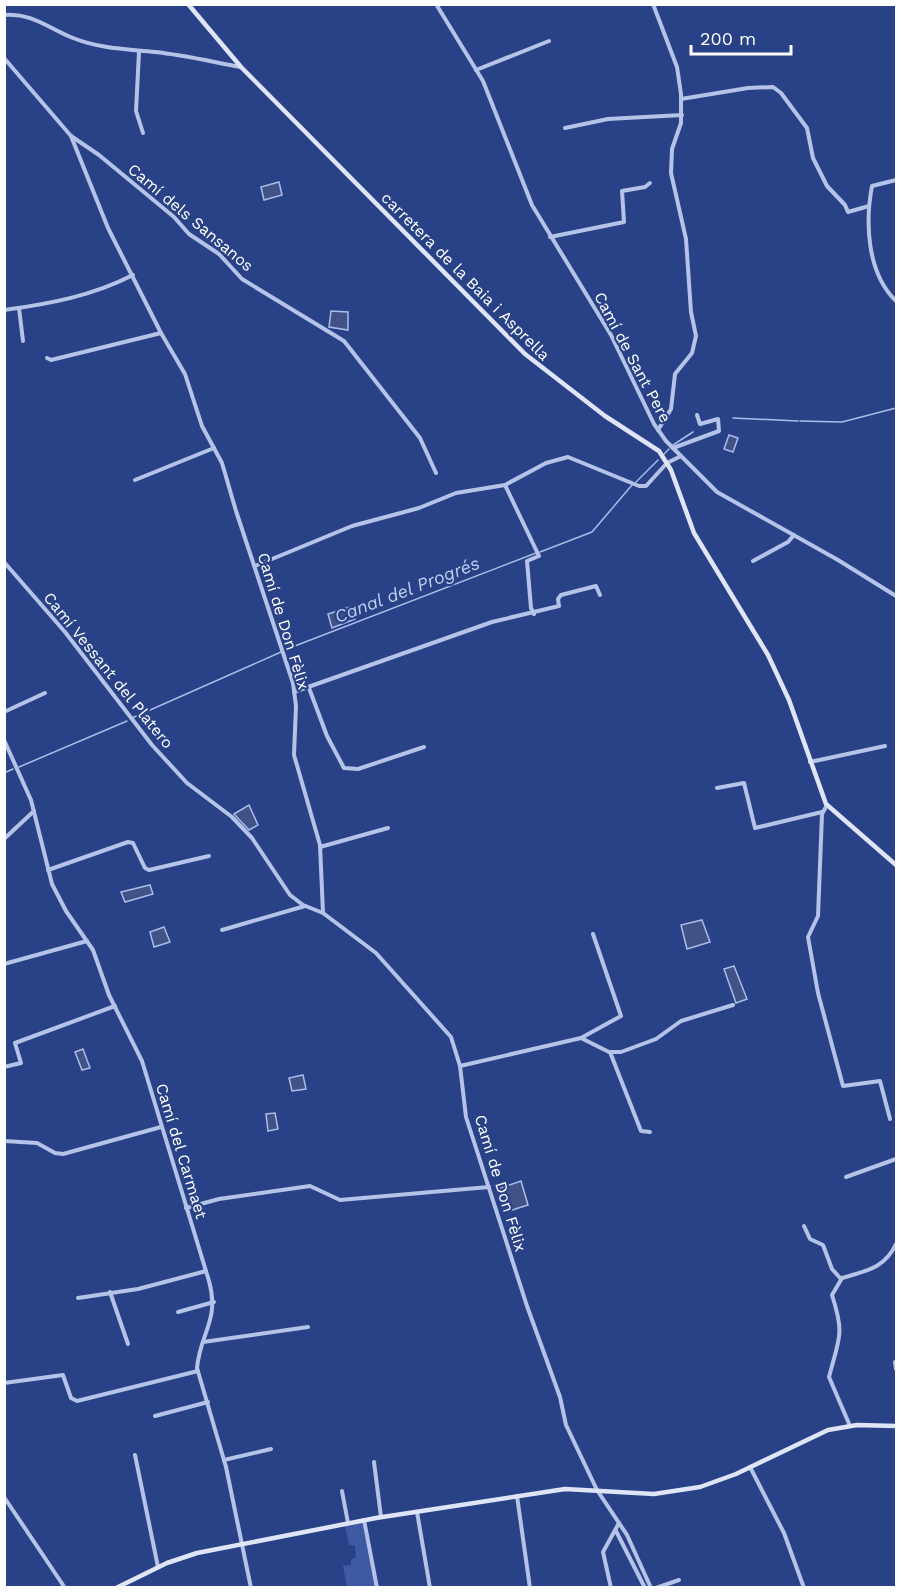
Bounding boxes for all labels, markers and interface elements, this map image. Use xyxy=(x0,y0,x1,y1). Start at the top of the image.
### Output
scale bar xyxy=(691,18,792,56)
text: 200 m xyxy=(700,28,756,49)
street label: Camí dels Sansanos xyxy=(124,159,257,275)
street label: carretera de la Baia i Asprella xyxy=(378,188,554,364)
street label: Camí de Sant Pere xyxy=(590,289,675,426)
street label: Camí de Don Fèlix xyxy=(254,550,313,692)
water label: Canal del Progrés xyxy=(331,552,482,627)
street label: Camí Vessant del Platero xyxy=(40,588,177,752)
street label: Camí del Carmaet xyxy=(152,1081,211,1221)
street label: Camí de Don Fèlix xyxy=(471,1112,530,1254)

